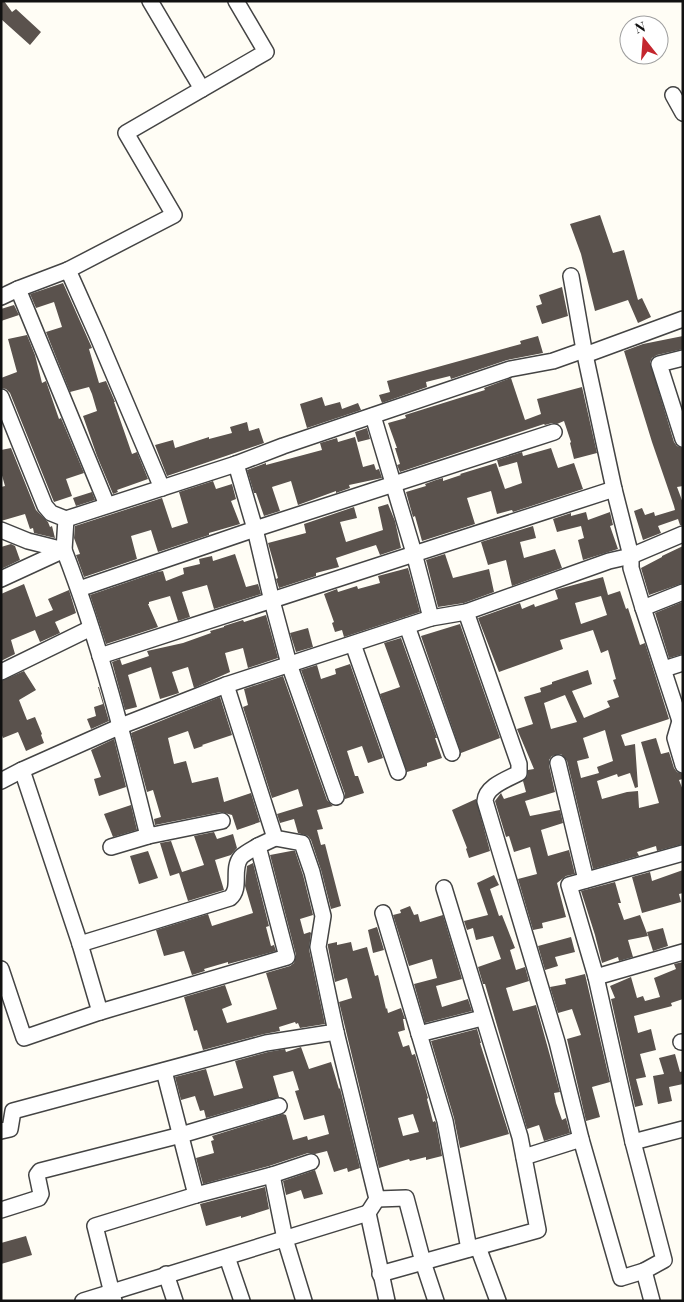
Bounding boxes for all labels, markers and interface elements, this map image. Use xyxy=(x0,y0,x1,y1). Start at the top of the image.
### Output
north arrow xyxy=(619,15,669,65)
text: N xyxy=(632,17,648,38)

